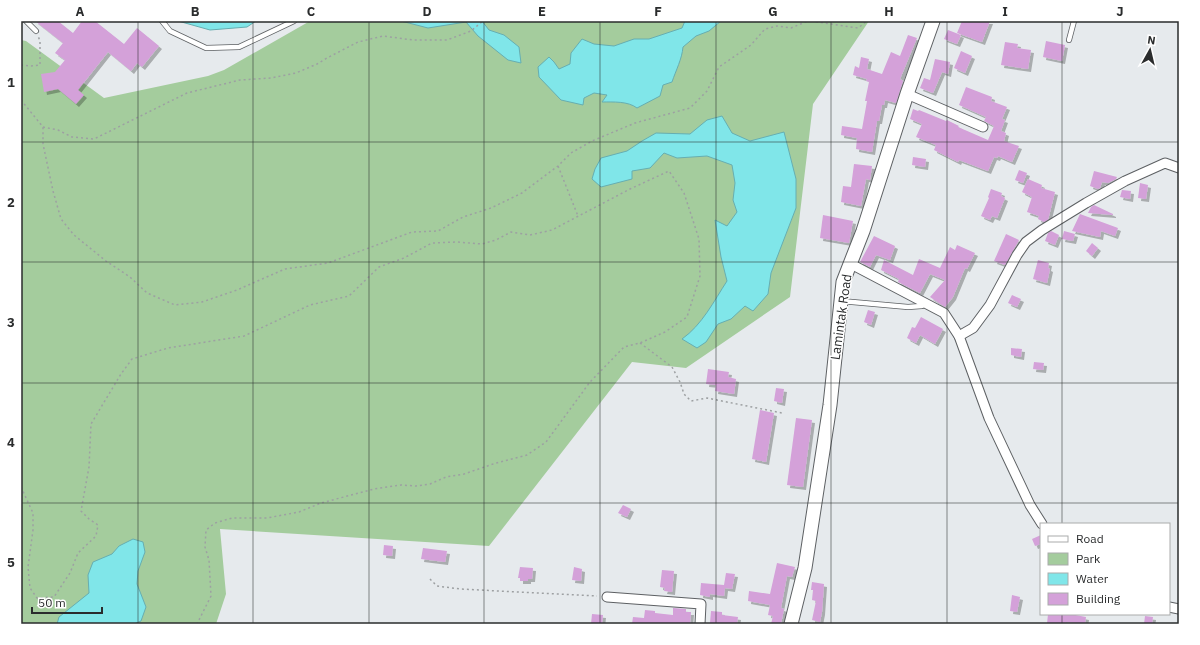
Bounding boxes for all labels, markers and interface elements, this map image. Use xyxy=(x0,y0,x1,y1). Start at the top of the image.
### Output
text: A xyxy=(76,3,85,20)
text: B xyxy=(191,3,200,20)
text: C xyxy=(307,3,316,20)
text: D xyxy=(422,3,432,20)
text: E xyxy=(538,3,546,20)
text: F xyxy=(654,3,662,20)
text: G xyxy=(768,3,778,20)
text: H xyxy=(884,3,894,20)
text: I xyxy=(1002,3,1008,20)
text: J xyxy=(1116,3,1124,20)
north arrow xyxy=(1130,30,1170,70)
text: N xyxy=(1146,33,1156,48)
text: 1 xyxy=(7,74,15,91)
text: 2 xyxy=(7,194,15,211)
street label: Lamintak Road xyxy=(827,273,855,361)
text: 3 xyxy=(7,314,15,331)
text: 4 xyxy=(7,434,15,451)
legend xyxy=(1040,523,1170,615)
text: Road xyxy=(1076,531,1104,546)
text: Park xyxy=(1076,551,1101,566)
text: 5 xyxy=(7,554,15,571)
text: Water xyxy=(1076,571,1109,586)
scale bar xyxy=(32,589,102,615)
text: Building xyxy=(1076,591,1121,606)
text: 50 m xyxy=(38,595,66,610)

